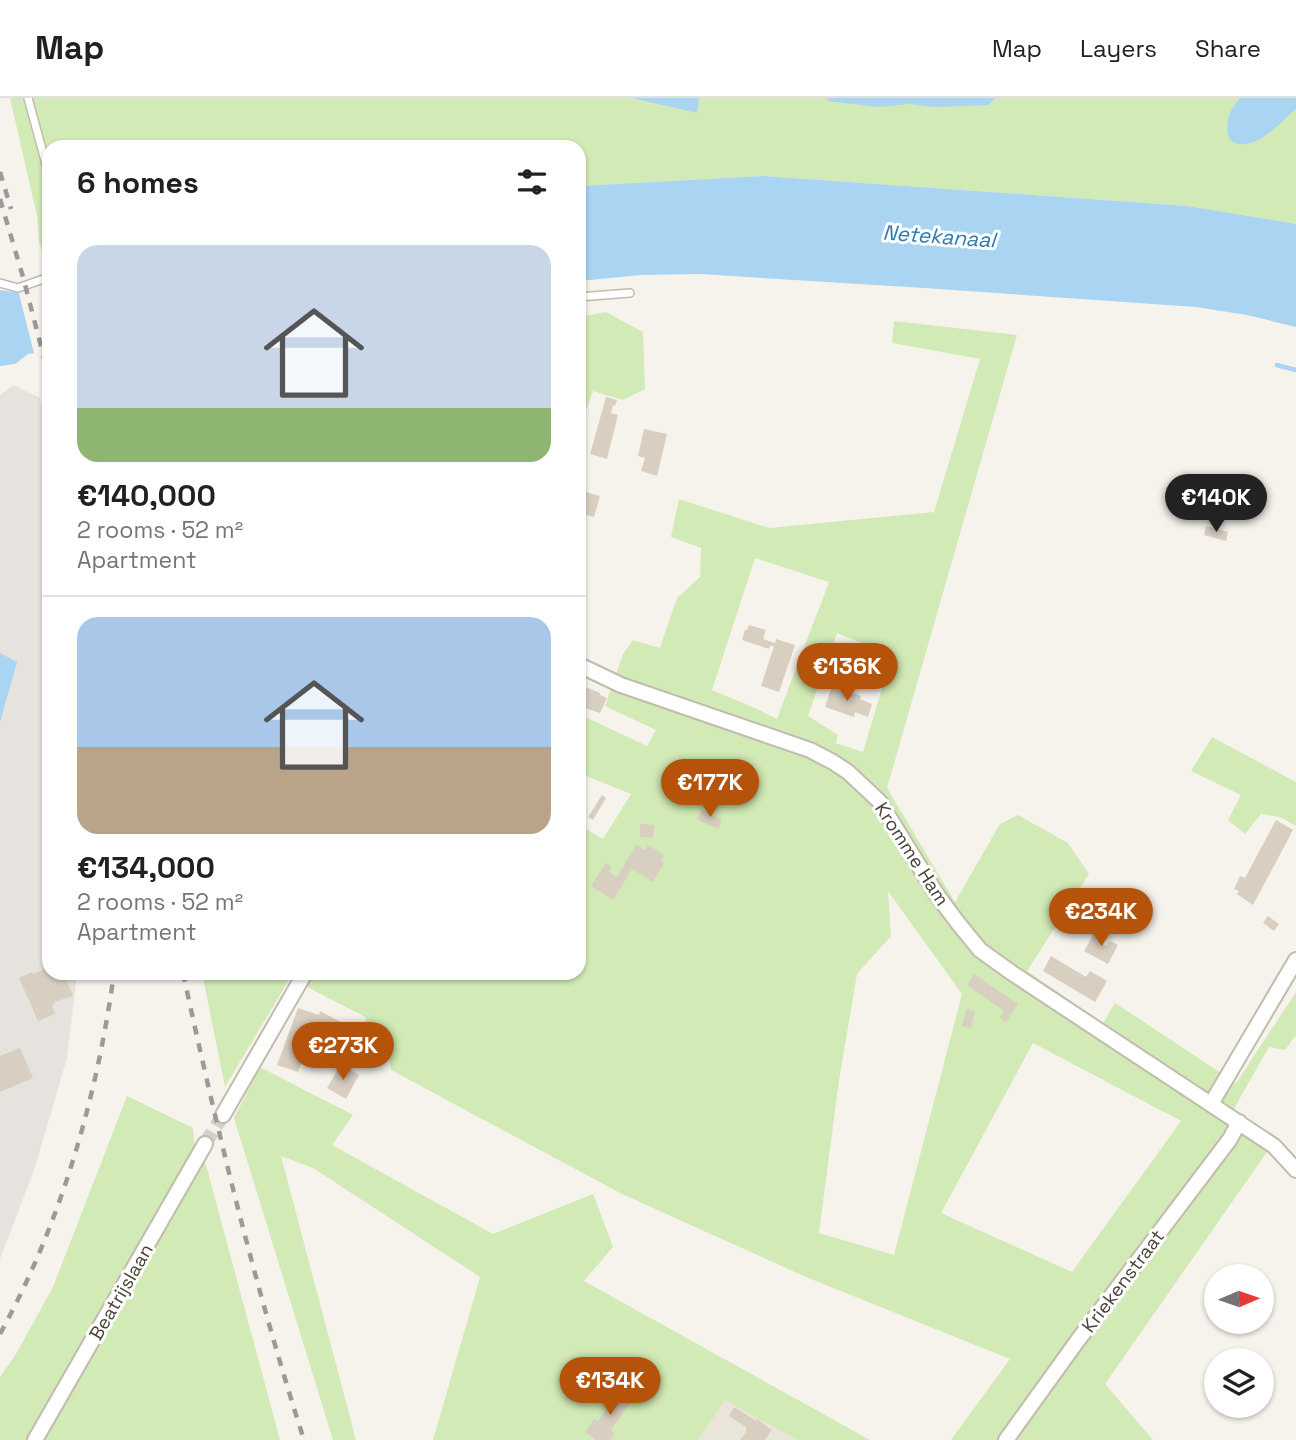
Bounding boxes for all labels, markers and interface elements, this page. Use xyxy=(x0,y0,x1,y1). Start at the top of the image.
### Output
text: Map xyxy=(35,27,104,69)
text: Map xyxy=(992,33,1042,64)
text: Layers xyxy=(1080,33,1157,64)
text: Share xyxy=(1195,33,1261,64)
text: 6 homes xyxy=(77,163,199,202)
icon: filters xyxy=(513,163,551,201)
water label: Netekanaal xyxy=(882,219,999,254)
icon: home xyxy=(251,290,377,416)
pin: €140K xyxy=(1167,474,1265,534)
text: €140,000 xyxy=(77,476,216,515)
text: €140K xyxy=(1181,482,1251,512)
text: 2 rooms · 52 m² xyxy=(77,515,243,545)
text: Apartment xyxy=(77,545,197,575)
pin: €136K xyxy=(798,644,896,703)
text: €136K xyxy=(813,651,881,681)
icon: home xyxy=(251,662,377,788)
pin: €177K xyxy=(661,760,759,819)
text: €177K xyxy=(677,767,743,797)
street label: Kromme Ham xyxy=(869,797,955,911)
text: €134,000 xyxy=(77,848,215,887)
text: 2 rooms · 52 m² xyxy=(77,887,243,917)
pin: €234K xyxy=(1052,888,1150,948)
text: €234K xyxy=(1065,896,1137,926)
text: Apartment xyxy=(77,917,197,947)
pin: €273K xyxy=(294,1023,392,1082)
text: €273K xyxy=(308,1030,378,1060)
street label: Kriekenstraat xyxy=(1076,1225,1170,1337)
street label: Beatrijslaan xyxy=(83,1239,159,1345)
north arrow xyxy=(1204,1264,1274,1334)
map controls xyxy=(1204,1264,1274,1418)
button: layers xyxy=(1204,1348,1274,1418)
pin: €134K xyxy=(561,1358,659,1417)
text: €134K xyxy=(576,1365,645,1395)

